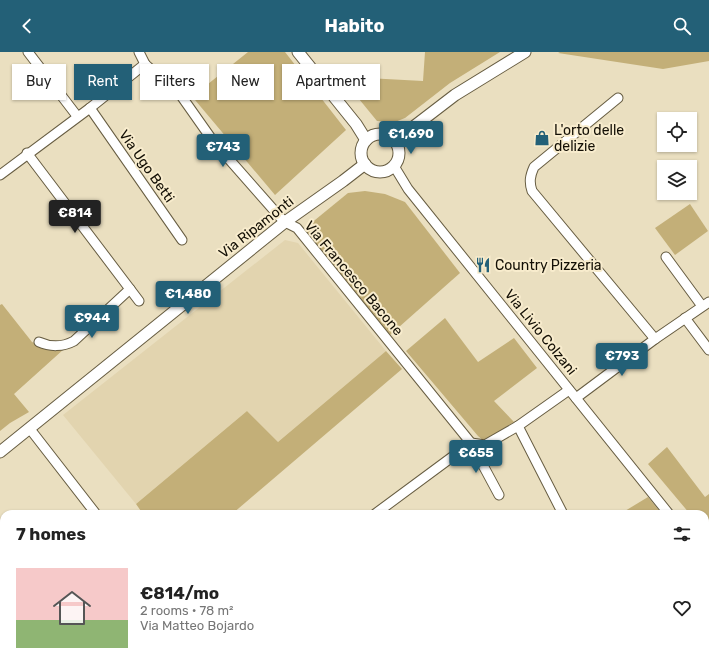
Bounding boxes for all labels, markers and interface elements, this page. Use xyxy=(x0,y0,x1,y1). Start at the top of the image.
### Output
icon: back xyxy=(16,15,38,37)
text: Habito xyxy=(325,15,384,37)
icon: search xyxy=(671,15,693,37)
chip: Buy xyxy=(12,64,66,100)
chip: Rent xyxy=(74,64,132,100)
chip: Filters xyxy=(140,64,209,100)
chip: New xyxy=(217,64,274,100)
chip: Apartment xyxy=(282,64,380,100)
map controls xyxy=(657,112,697,200)
button: locate xyxy=(657,112,697,152)
pin: €1,690 xyxy=(378,121,444,155)
place label: L'orto delle delizie xyxy=(554,122,624,155)
text: €1,690 xyxy=(388,126,434,141)
street label: Via Ugo Betti xyxy=(115,127,178,206)
shop icon: L'orto delle delizie xyxy=(533,129,551,147)
pin: €743 xyxy=(199,134,247,168)
text: €743 xyxy=(206,139,240,154)
button: layers xyxy=(657,160,697,200)
street label: Via Ripamonti xyxy=(216,193,297,262)
pin: €814 xyxy=(51,200,99,234)
text: €814 xyxy=(58,205,92,220)
street label: Via Francesco Bacone xyxy=(301,218,407,339)
restaurant icon: Country Pizzeria xyxy=(474,256,492,274)
place label: Country Pizzeria xyxy=(495,257,602,274)
pin: €1,480 xyxy=(155,281,221,315)
text: €1,480 xyxy=(165,286,211,301)
street label: Via Livio Colzani xyxy=(501,286,580,378)
pin: €944 xyxy=(68,305,116,339)
text: €944 xyxy=(74,310,110,325)
pin: €793 xyxy=(598,343,646,377)
text: €793 xyxy=(605,348,639,363)
pin: €655 xyxy=(452,440,500,474)
text: €655 xyxy=(458,445,494,460)
icon: filters xyxy=(671,523,693,545)
text: 7 homes xyxy=(16,524,86,544)
text: €814/mo xyxy=(140,583,219,603)
icon: home xyxy=(48,584,96,632)
icon: heart xyxy=(671,597,693,619)
text: 2 rooms · 78 m² xyxy=(140,603,234,618)
text: Via Matteo Bojardo xyxy=(140,618,254,633)

